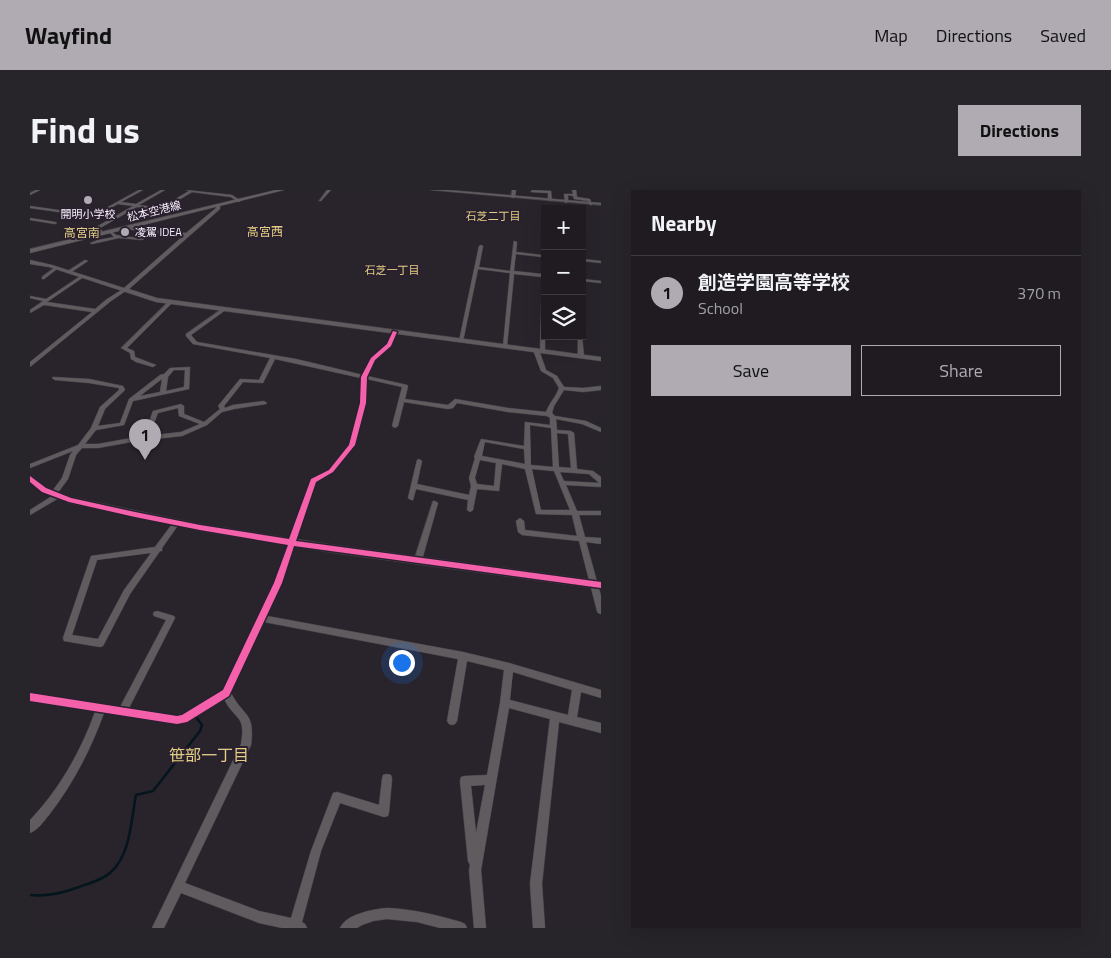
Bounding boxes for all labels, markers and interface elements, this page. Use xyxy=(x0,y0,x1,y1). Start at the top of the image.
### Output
text: Wayfind xyxy=(25,17,112,53)
text: Map xyxy=(874,22,908,49)
text: Directions xyxy=(936,22,1012,49)
text: Saved xyxy=(1040,22,1086,49)
text: Find us xyxy=(30,103,140,157)
button: Directions xyxy=(958,105,1081,156)
marker: 開明小学校 xyxy=(82,194,94,206)
street label: 松本空港線 xyxy=(125,197,183,225)
map controls xyxy=(541,205,586,340)
button: + xyxy=(541,205,586,250)
place label: 開明小学校 xyxy=(61,206,116,222)
text: Nearby xyxy=(651,207,716,239)
district label: 石芝二丁目 xyxy=(466,208,521,224)
district label: 高宮西 xyxy=(247,222,283,241)
district label: 高宮南 xyxy=(64,223,100,242)
place label: 凌駕 IDEA xyxy=(135,224,182,240)
marker: 凌駕 IDEA xyxy=(119,226,131,238)
button: − xyxy=(541,250,586,295)
district label: 石芝一丁目 xyxy=(365,262,420,278)
text: 創造学園高等学校 xyxy=(698,267,850,296)
text: 1 xyxy=(663,281,671,305)
text: 370 m xyxy=(1017,281,1061,305)
button: layers xyxy=(541,295,586,340)
text: School xyxy=(698,296,743,320)
button: Save xyxy=(651,345,851,396)
button: Share xyxy=(861,345,1061,396)
pin: 1 xyxy=(129,419,161,460)
your location xyxy=(389,650,415,676)
district label: 笹部一丁目 xyxy=(169,743,249,767)

